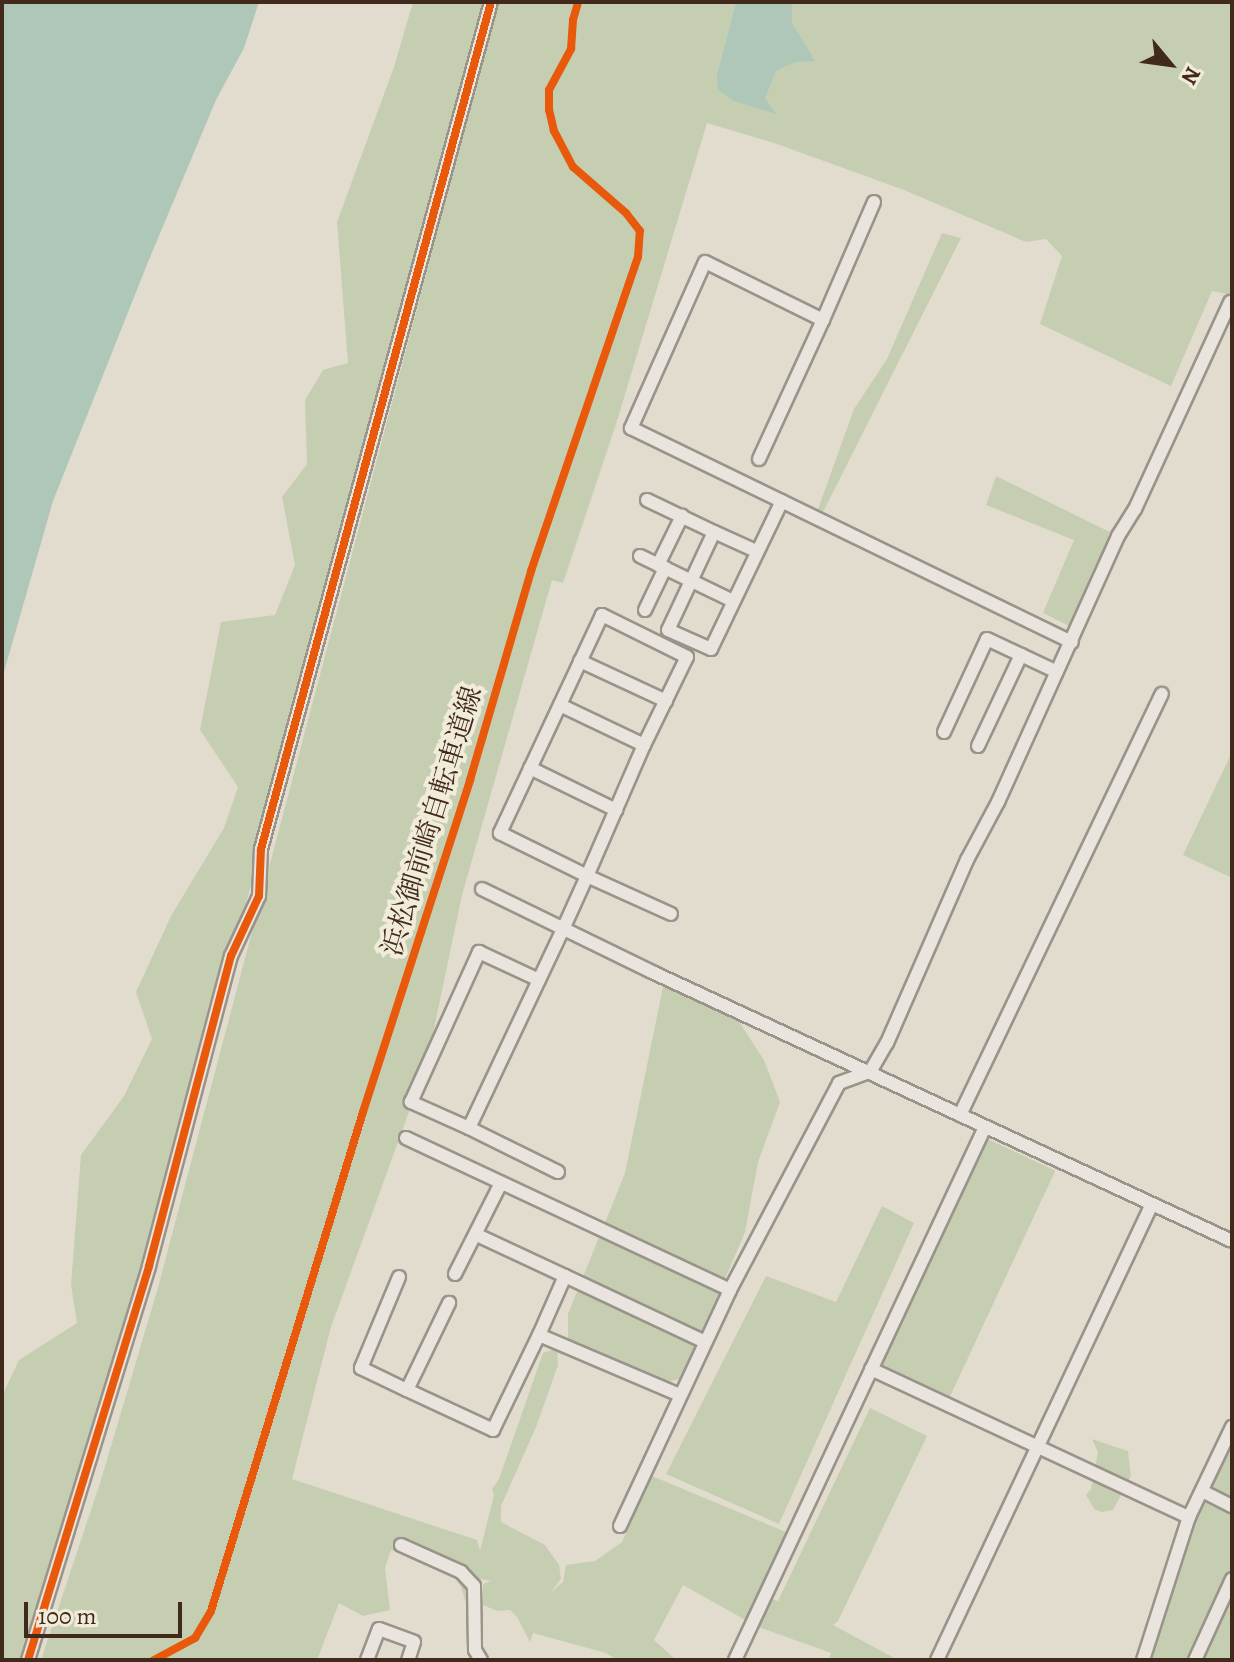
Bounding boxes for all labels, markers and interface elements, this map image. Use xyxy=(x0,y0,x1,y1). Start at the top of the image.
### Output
north arrow xyxy=(1130,24,1210,104)
text: N xyxy=(1174,61,1208,90)
street label: 浜松御前崎自転車道線 xyxy=(375,682,489,960)
scale bar xyxy=(28,1586,186,1636)
text: 100 m xyxy=(38,1600,97,1632)

